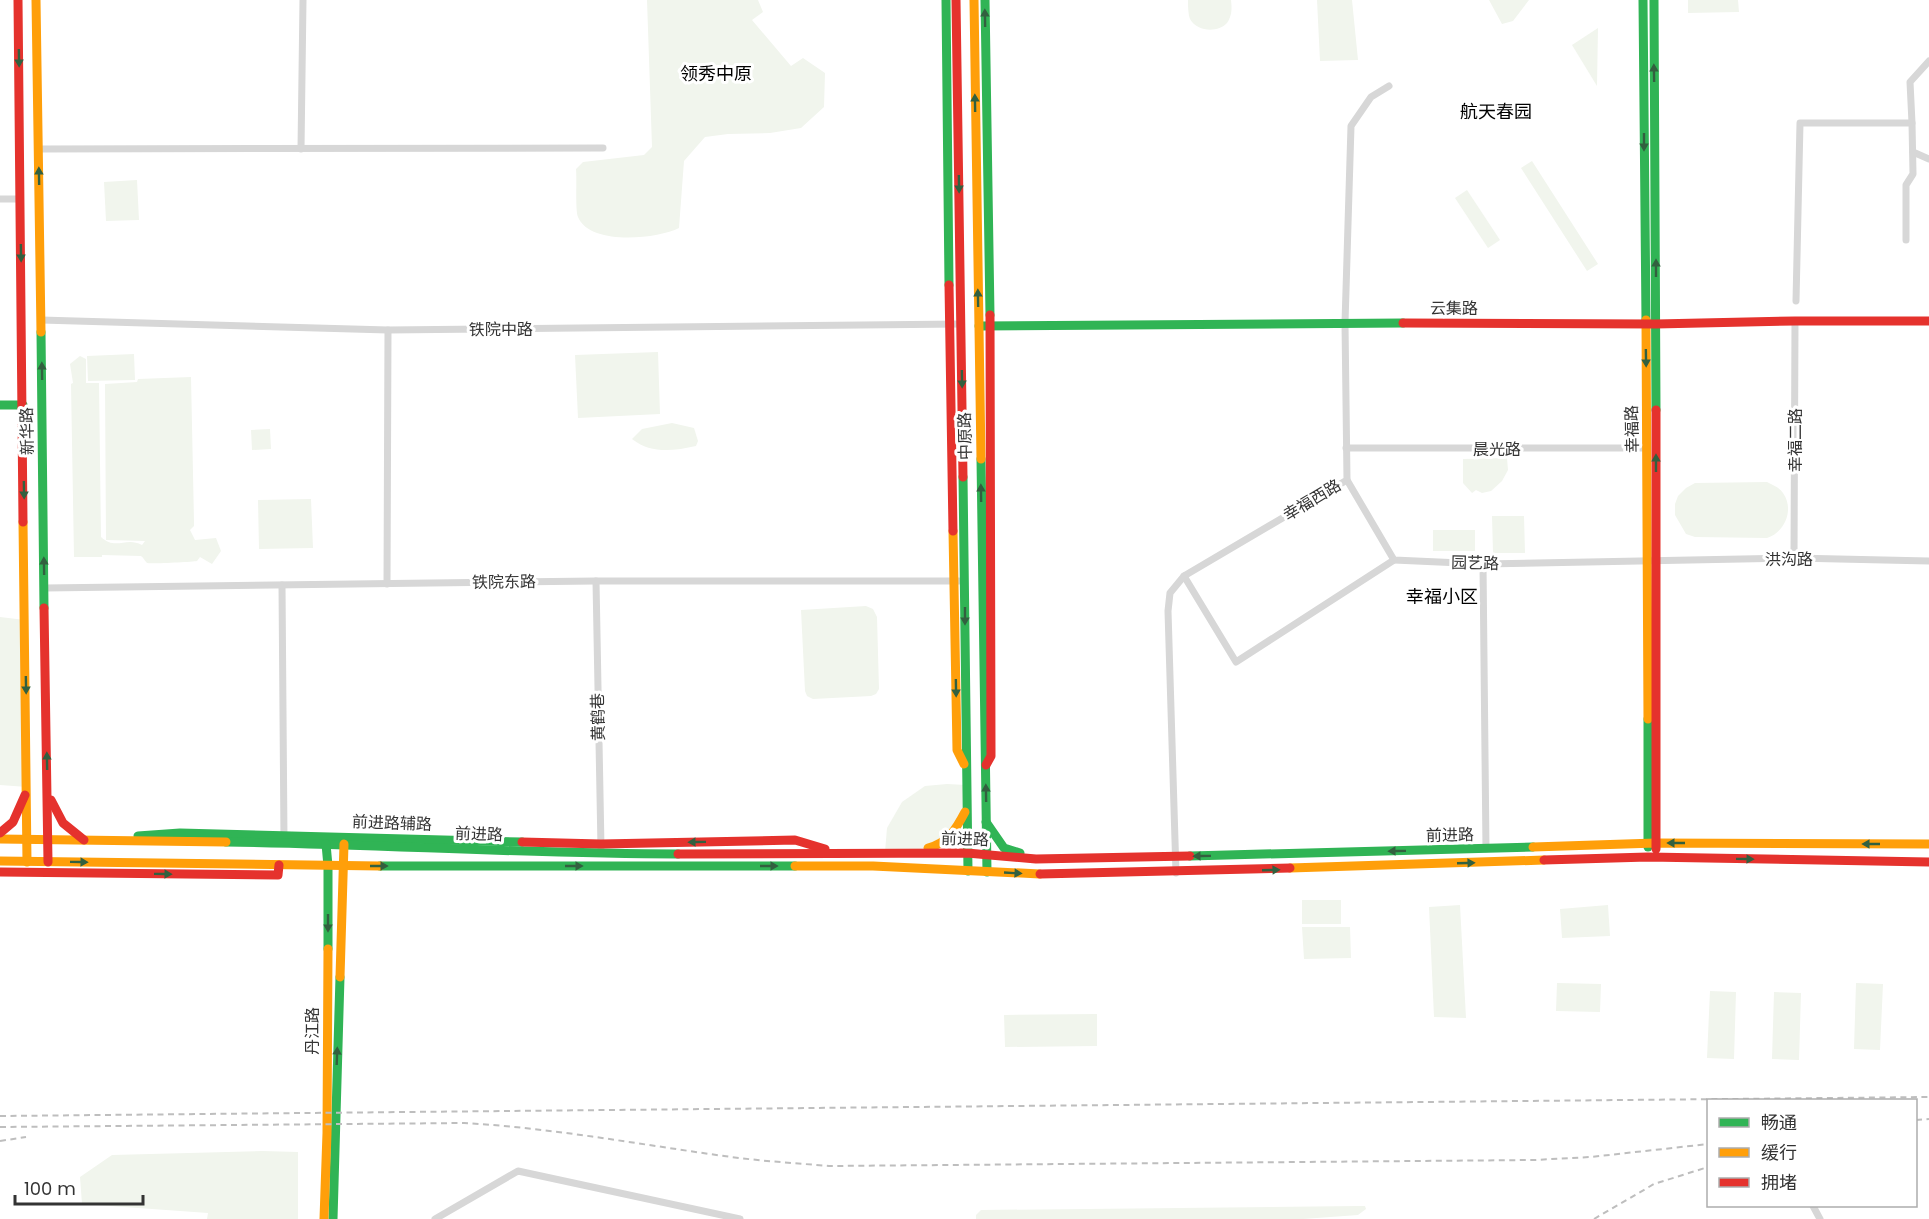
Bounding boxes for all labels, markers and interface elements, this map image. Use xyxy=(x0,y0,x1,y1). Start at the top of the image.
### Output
one-way arrow xyxy=(980,8,990,27)
one-way arrow xyxy=(14,49,24,68)
district label: 领秀中原 xyxy=(680,61,752,86)
one-way arrow xyxy=(1649,63,1659,82)
one-way arrow xyxy=(970,93,980,112)
district label: 航天春园 xyxy=(1460,99,1532,124)
one-way arrow xyxy=(1639,133,1649,152)
one-way arrow xyxy=(34,167,44,186)
one-way arrow xyxy=(954,175,964,194)
one-way arrow xyxy=(16,244,26,263)
one-way arrow xyxy=(1651,258,1661,277)
one-way arrow xyxy=(974,288,983,307)
street label: 云集路 xyxy=(1430,297,1478,320)
street label: 铁院中路 xyxy=(469,318,533,341)
one-way arrow xyxy=(1641,349,1651,368)
one-way arrow xyxy=(37,362,46,381)
one-way arrow xyxy=(957,370,967,389)
street label: 幸福路 xyxy=(1620,405,1644,453)
street label: 新华路 xyxy=(15,407,39,455)
street label: 幸福二路 xyxy=(1784,408,1807,472)
street label: 中原路 xyxy=(953,412,977,460)
street label: 晨光路 xyxy=(1473,438,1521,461)
one-way arrow xyxy=(1651,453,1661,472)
street label: 幸福西路 xyxy=(1279,474,1345,526)
one-way arrow xyxy=(19,481,29,500)
one-way arrow xyxy=(976,483,986,502)
street label: 洪沟路 xyxy=(1765,548,1813,571)
street label: 园艺路 xyxy=(1451,551,1499,575)
one-way arrow xyxy=(40,557,49,576)
street label: 铁院东路 xyxy=(472,570,536,594)
district label: 幸福小区 xyxy=(1406,584,1478,609)
one-way arrow xyxy=(960,607,969,626)
one-way arrow xyxy=(21,676,31,695)
one-way arrow xyxy=(951,679,961,698)
street label: 黄鹤巷 xyxy=(586,693,610,741)
one-way arrow xyxy=(42,752,52,771)
one-way arrow xyxy=(981,783,990,802)
street label: 前进路辅路 xyxy=(352,810,432,836)
street label: 前进路 xyxy=(455,822,503,846)
street label: 前进路 xyxy=(1426,823,1474,847)
street label: 前进路 xyxy=(941,827,989,851)
one-way arrow xyxy=(687,837,706,847)
one-way arrow xyxy=(1666,838,1685,848)
one-way arrow xyxy=(1861,839,1880,849)
one-way arrow xyxy=(1387,847,1406,856)
one-way arrow xyxy=(1192,851,1211,860)
one-way arrow xyxy=(1735,854,1754,864)
one-way arrow xyxy=(70,858,89,867)
one-way arrow xyxy=(1456,859,1475,868)
one-way arrow xyxy=(370,861,389,871)
one-way arrow xyxy=(565,861,584,871)
one-way arrow xyxy=(760,861,779,871)
one-way arrow xyxy=(1261,865,1280,874)
one-way arrow xyxy=(154,869,173,879)
one-way arrow xyxy=(1004,869,1023,878)
one-way arrow xyxy=(323,914,333,933)
street label: 丹江路 xyxy=(301,1007,324,1055)
one-way arrow xyxy=(332,1046,341,1065)
legend xyxy=(1707,1099,1917,1207)
text: 畅通 xyxy=(1761,1110,1797,1135)
text: 缓行 xyxy=(1761,1140,1797,1165)
scale bar xyxy=(15,1168,142,1206)
text: 拥堵 xyxy=(1761,1170,1797,1195)
text: 100 m xyxy=(24,1176,76,1201)

